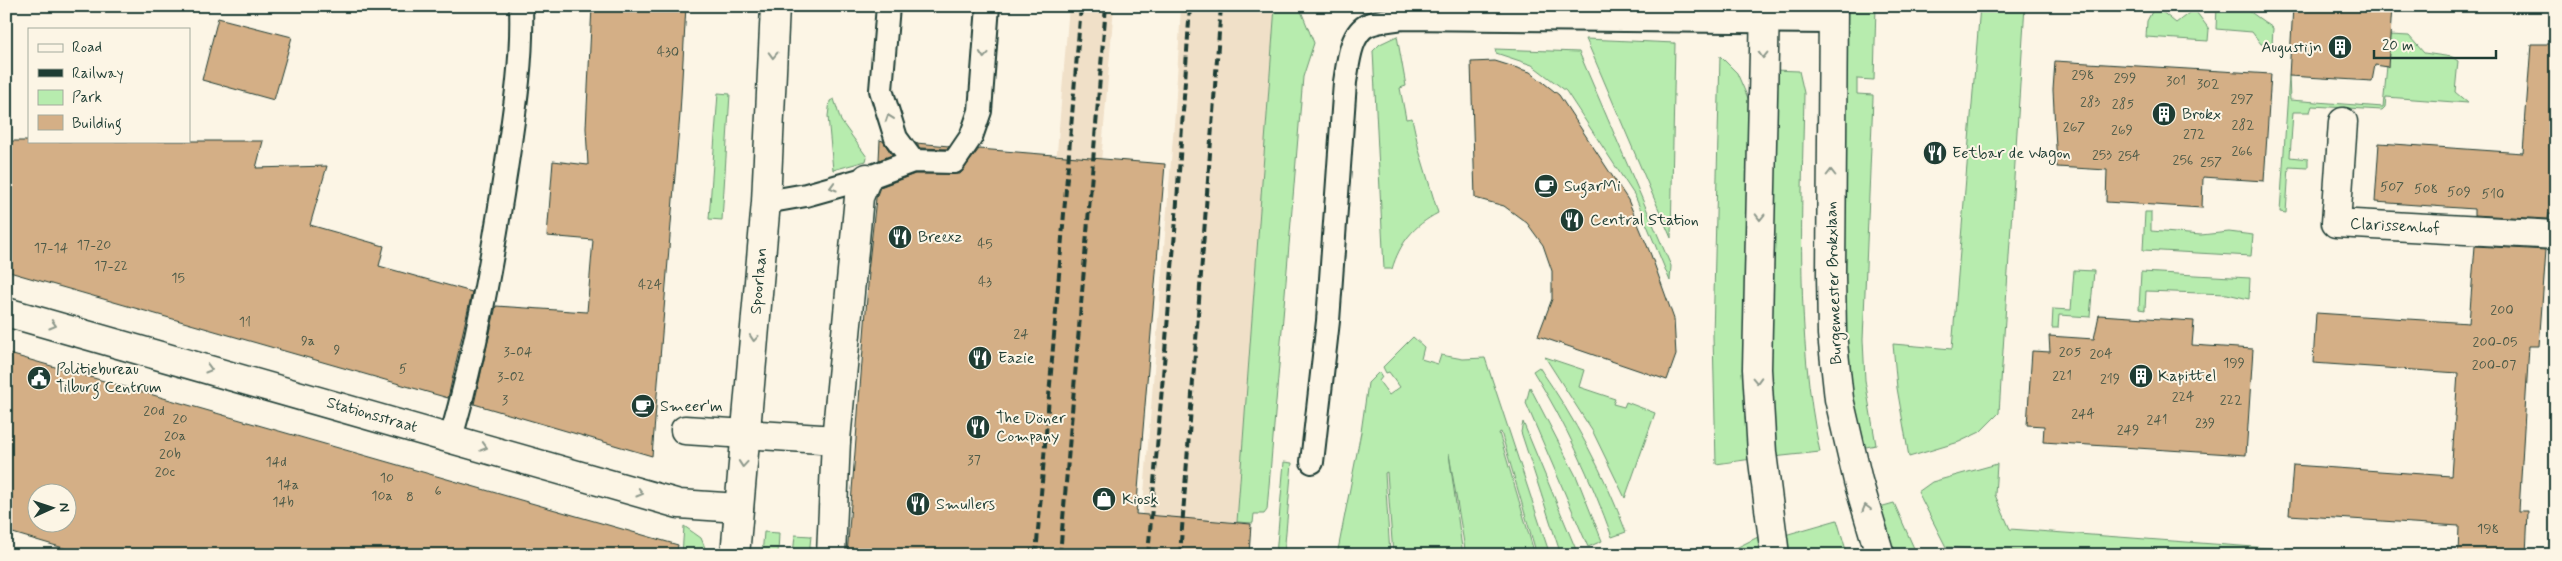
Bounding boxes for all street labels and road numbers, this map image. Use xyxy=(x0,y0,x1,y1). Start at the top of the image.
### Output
street label: Burgemeester Brokxlaan xyxy=(1821,201,1848,365)
street label: Clarissenhof xyxy=(2350,213,2441,239)
street label: Spoorlaan xyxy=(746,247,772,315)
street label: Stationsstraat xyxy=(324,392,420,438)

